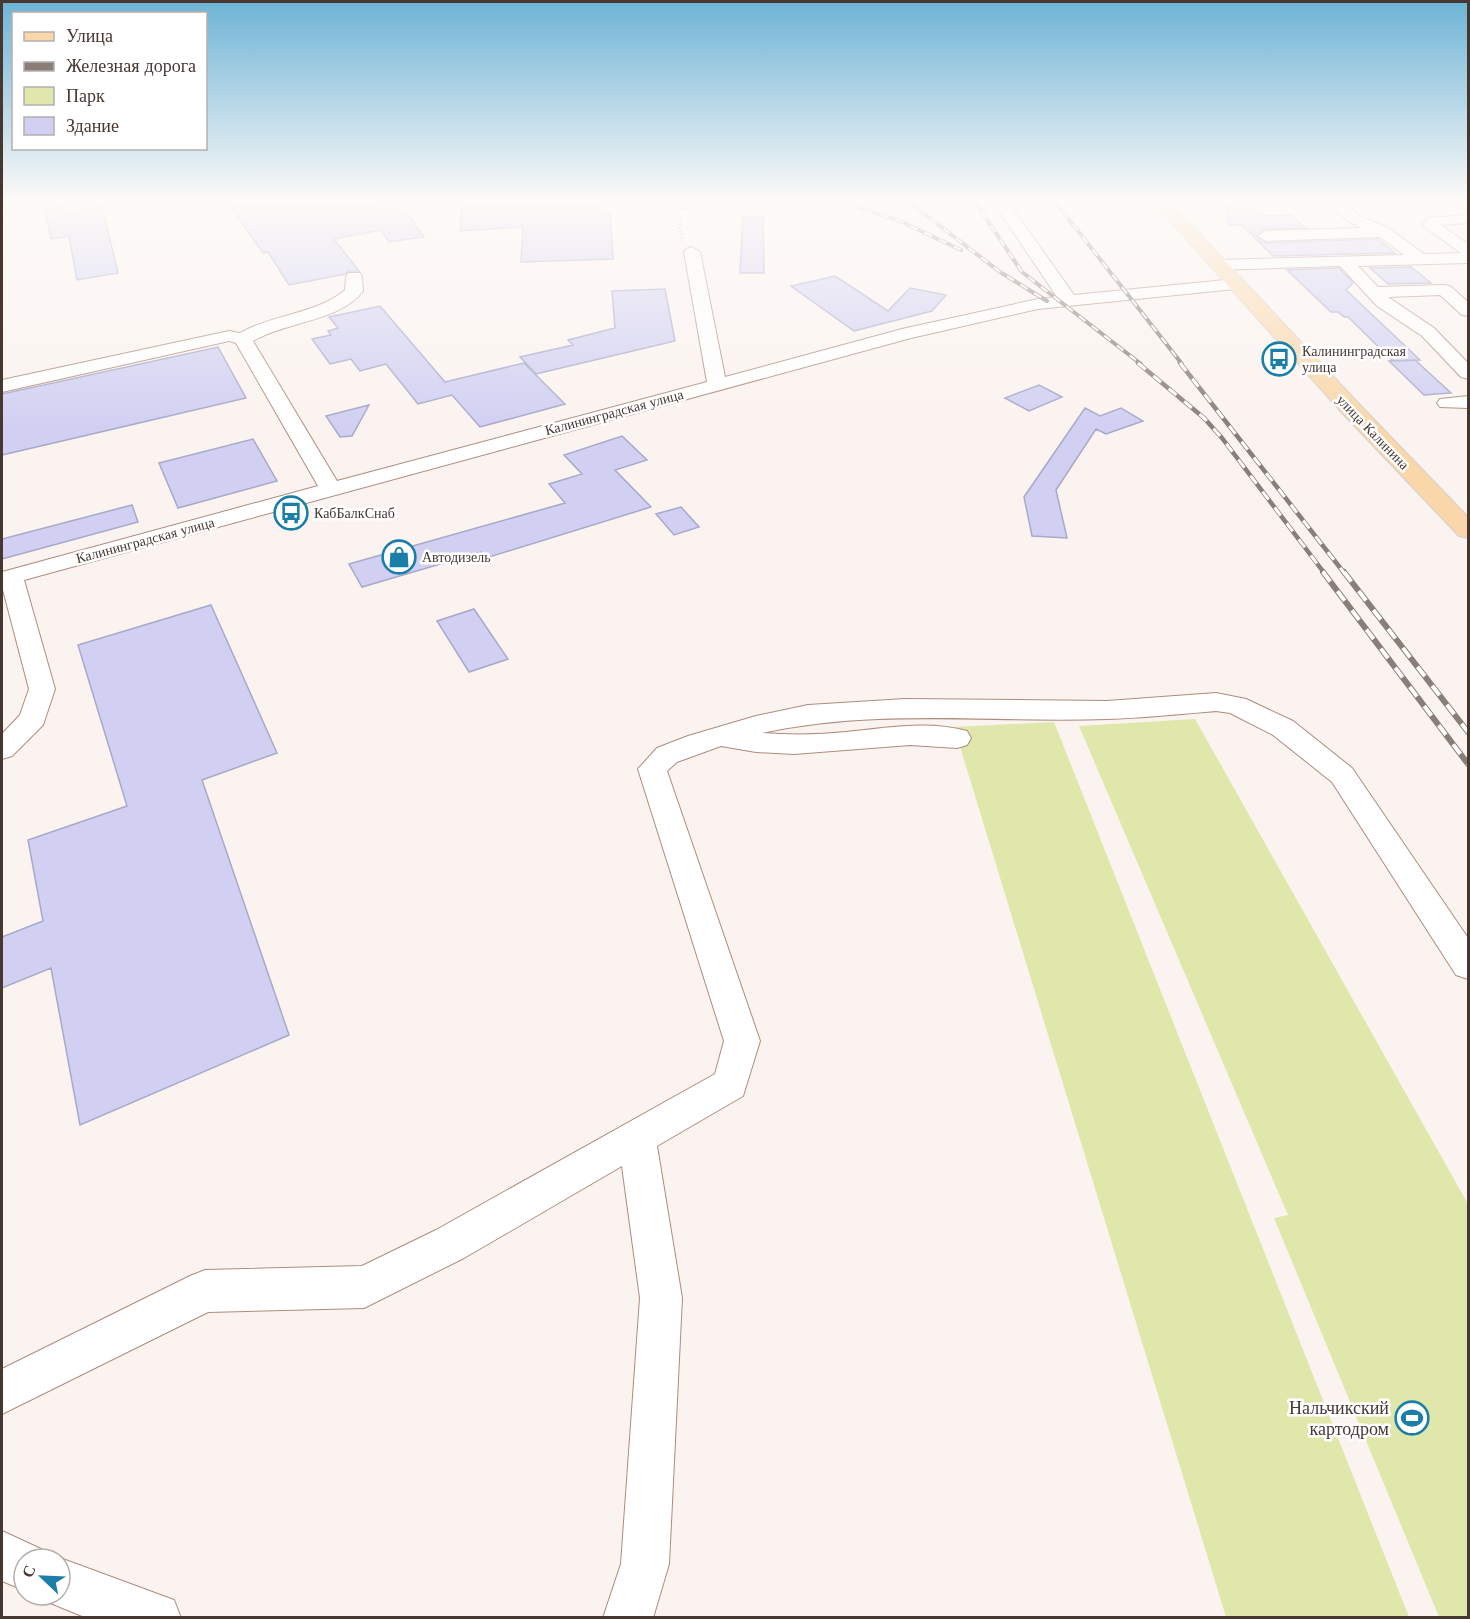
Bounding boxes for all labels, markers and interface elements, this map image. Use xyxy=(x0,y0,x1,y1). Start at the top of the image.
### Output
legend xyxy=(12,12,207,150)
text: Улица xyxy=(66,25,113,47)
text: Железная дорога xyxy=(66,55,196,77)
text: Парк xyxy=(66,85,105,107)
text: Здание xyxy=(66,115,119,137)
bus stop icon: Калининградская улица xyxy=(1261,341,1297,377)
place label: Калининградская улица xyxy=(1302,342,1407,376)
street label: Калининградская улица xyxy=(543,385,686,439)
street label: улица Калинина xyxy=(1333,391,1414,474)
bus stop icon: КабБалкСнаб xyxy=(273,495,309,531)
place label: КабБалкСнаб xyxy=(314,504,395,522)
street label: Калининградская улица xyxy=(74,513,217,567)
shop icon: Автодизель xyxy=(381,539,417,575)
place label: Автодизель xyxy=(422,548,491,566)
place label: Нальчикский картодром xyxy=(1289,1397,1389,1440)
sports icon: Нальчикский картодром xyxy=(1394,1400,1430,1436)
north arrow xyxy=(12,1547,72,1607)
text: С xyxy=(17,1562,40,1580)

